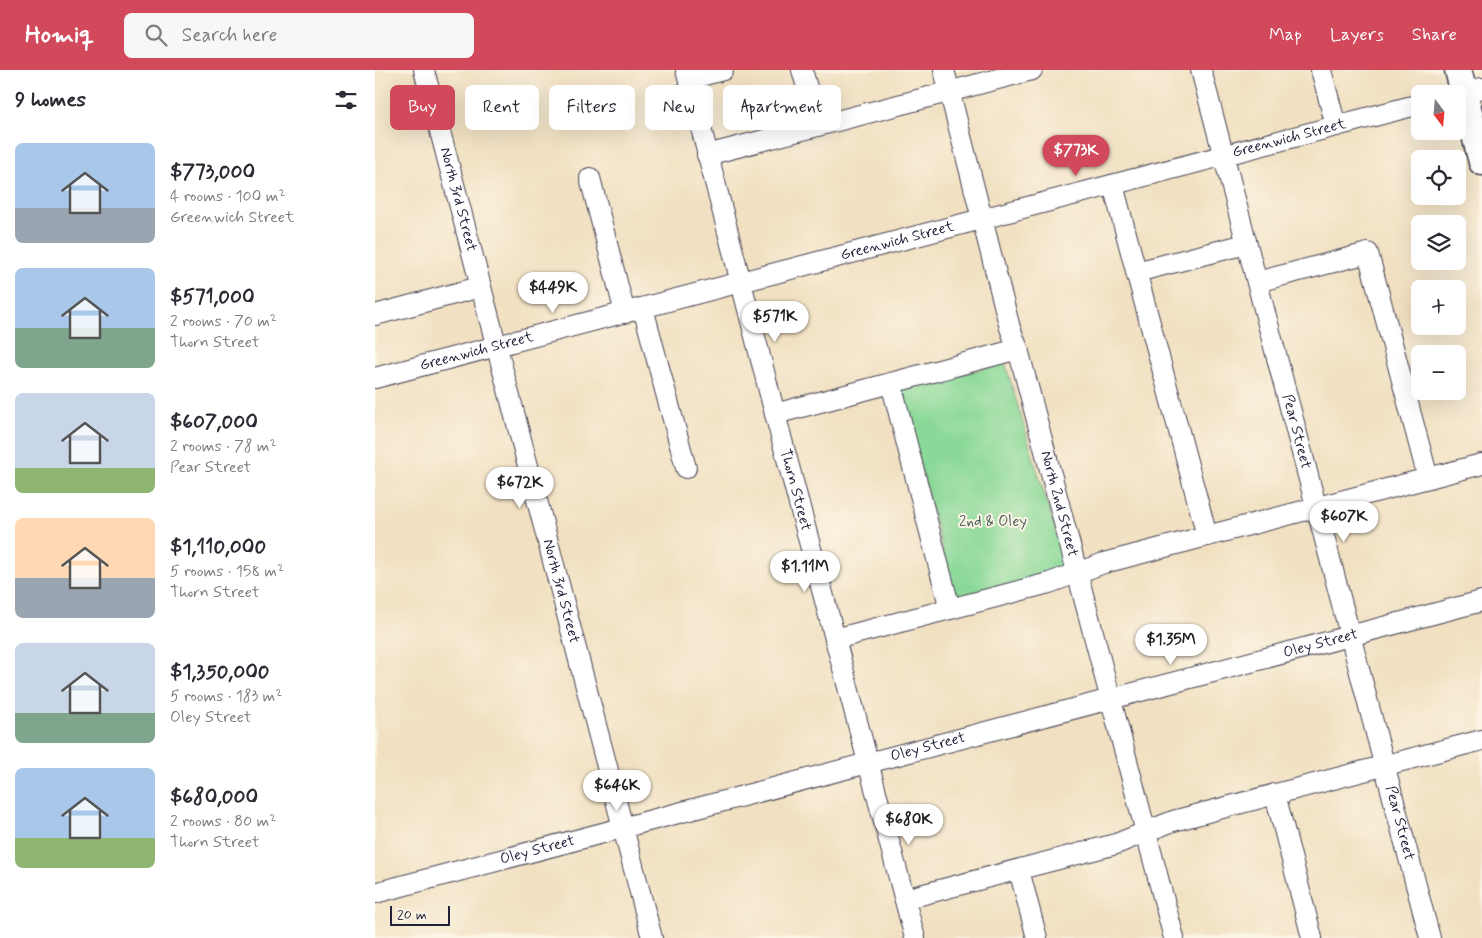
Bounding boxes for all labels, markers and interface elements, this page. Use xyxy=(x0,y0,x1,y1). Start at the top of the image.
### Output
search box xyxy=(124,13,474,58)
text: Homiq xyxy=(25,20,94,51)
icon: search xyxy=(142,21,170,49)
text: Search here xyxy=(182,23,277,48)
text: Map xyxy=(1269,23,1302,47)
text: Layers xyxy=(1330,23,1384,47)
text: Share xyxy=(1412,23,1457,47)
chip: Buy xyxy=(390,85,455,130)
chip: Rent xyxy=(465,85,539,130)
chip: Filters xyxy=(549,85,635,130)
chip: New xyxy=(645,85,713,130)
chip: Apartment xyxy=(723,85,841,130)
north arrow xyxy=(1411,85,1466,140)
map controls xyxy=(1411,85,1466,400)
text: 9 homes xyxy=(15,86,86,114)
icon: filters xyxy=(332,86,360,114)
street label: Greenwich Street xyxy=(1230,114,1348,163)
pin: $773K xyxy=(1041,134,1111,177)
text: $773K xyxy=(1054,140,1099,161)
street label: North 3rd Street xyxy=(435,145,481,254)
button: locate xyxy=(1411,150,1466,205)
text: $773,000 xyxy=(170,158,255,186)
icon: home xyxy=(55,163,115,223)
text: 4 rooms · 100 m² xyxy=(170,186,286,207)
text: Greenwich Street xyxy=(170,207,294,228)
button: layers xyxy=(1411,215,1466,270)
street label: Greenwich Street xyxy=(838,217,956,266)
pin: $449K xyxy=(518,272,588,314)
text: $449K xyxy=(529,277,577,298)
button: + xyxy=(1411,280,1466,335)
text: $571,000 xyxy=(170,283,255,311)
icon: home xyxy=(55,288,115,348)
pin: $571K xyxy=(740,300,810,343)
text: $571K xyxy=(753,306,797,327)
text: 2 rooms · 70 m² xyxy=(170,311,277,332)
street label: Greenwich Street xyxy=(418,327,536,376)
text: Thorn Street xyxy=(170,332,260,353)
button: − xyxy=(1411,345,1466,400)
street label: Pear Street xyxy=(1277,392,1316,471)
text: $607,000 xyxy=(170,408,258,436)
icon: home xyxy=(55,413,115,473)
text: 2 rooms · 78 m² xyxy=(170,436,277,457)
street label: Thorn Street xyxy=(775,447,816,533)
street label: North 2nd Street xyxy=(1035,449,1083,559)
text: Pear Street xyxy=(170,457,251,478)
pin: $672K xyxy=(485,466,555,509)
text: $672K xyxy=(497,472,543,493)
pin: $607K xyxy=(1309,500,1379,543)
text: $607K xyxy=(1321,506,1367,527)
park label: 2nd & Oley xyxy=(959,512,1027,532)
text: $1,110,000 xyxy=(170,533,266,561)
street label: North 3rd Street xyxy=(538,537,584,646)
icon: home xyxy=(55,538,115,598)
pin: $1.11M xyxy=(764,550,846,593)
text: $1.11M xyxy=(781,556,829,577)
text: 5 rooms · 158 m² xyxy=(170,561,284,582)
text: Thorn Street xyxy=(170,582,260,603)
pin: $1.35M xyxy=(1130,624,1212,666)
street label: Oley Street xyxy=(1281,624,1360,663)
text: $1.35M xyxy=(1146,629,1196,650)
text: $1,350,000 xyxy=(170,658,270,686)
icon: home xyxy=(55,663,115,723)
text: 5 rooms · 183 m² xyxy=(170,686,282,707)
text: Oley Street xyxy=(170,707,252,728)
street label: Oley Street xyxy=(889,728,968,767)
pin: $646K xyxy=(582,770,652,812)
text: $646K xyxy=(594,775,640,796)
text: $680,000 xyxy=(170,783,258,811)
street label: Pear Street xyxy=(1380,784,1419,863)
icon: home xyxy=(55,788,115,848)
pin: $680K xyxy=(874,804,944,846)
text: $680K xyxy=(885,809,933,830)
text: 2 rooms · 80 m² xyxy=(170,811,276,832)
street label: Oley Street xyxy=(498,831,577,870)
text: Thorn Street xyxy=(170,832,260,853)
scale bar xyxy=(390,903,450,926)
text: 20 m xyxy=(397,906,427,924)

